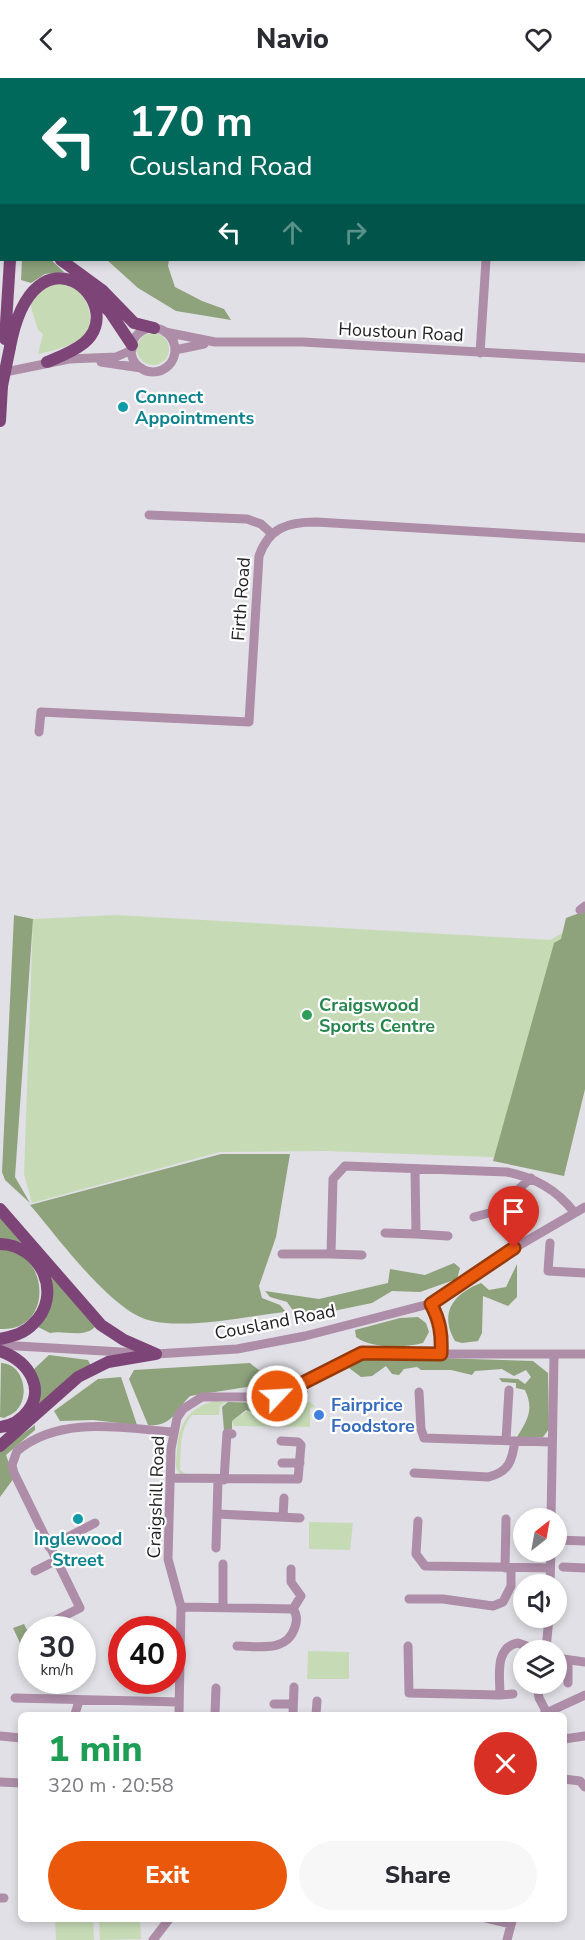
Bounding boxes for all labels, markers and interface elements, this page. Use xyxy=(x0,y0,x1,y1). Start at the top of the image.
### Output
text: Navio xyxy=(256,21,329,58)
icon: back xyxy=(30,23,63,56)
icon: heart xyxy=(522,23,555,56)
text: 170 m xyxy=(129,94,253,151)
icon: left xyxy=(30,102,108,180)
text: Cousland Road xyxy=(129,148,313,185)
icon: left xyxy=(213,216,246,249)
icon: ahead xyxy=(276,216,309,249)
icon: right xyxy=(339,216,372,249)
street label: Houstoun Road xyxy=(338,317,464,347)
place label: Connect Appointments xyxy=(135,385,254,430)
marker: Connect Appointments xyxy=(116,400,130,414)
street label: Firth Road xyxy=(226,556,256,642)
place label: Craigswood Sports Centre xyxy=(319,993,435,1038)
marker: Craigswood Sports Centre xyxy=(300,1008,314,1022)
pin xyxy=(488,1186,539,1248)
icon: arrive xyxy=(497,1195,530,1228)
street label: Cousland Road xyxy=(213,1299,337,1345)
position arrow xyxy=(245,1364,309,1428)
place label: Fairprice Foodstore xyxy=(331,1393,415,1438)
marker: Fairprice Foodstore xyxy=(312,1408,326,1422)
street label: Craigshill Road xyxy=(142,1435,170,1559)
north arrow xyxy=(513,1508,567,1562)
map controls xyxy=(513,1508,567,1694)
marker: Inglewood Street xyxy=(71,1512,85,1526)
place label: Inglewood Street xyxy=(34,1527,122,1572)
button: sound xyxy=(513,1574,567,1628)
speed limit sign: 40 xyxy=(108,1616,186,1694)
text: 30 xyxy=(39,1627,75,1668)
button: layers xyxy=(513,1640,567,1694)
text: km/h xyxy=(40,1660,74,1680)
text: 1 min xyxy=(48,1725,143,1774)
button: close xyxy=(474,1732,537,1795)
text: 320 m · 20:58 xyxy=(48,1772,174,1799)
button: Exit xyxy=(48,1841,287,1910)
button: Share xyxy=(299,1841,537,1910)

